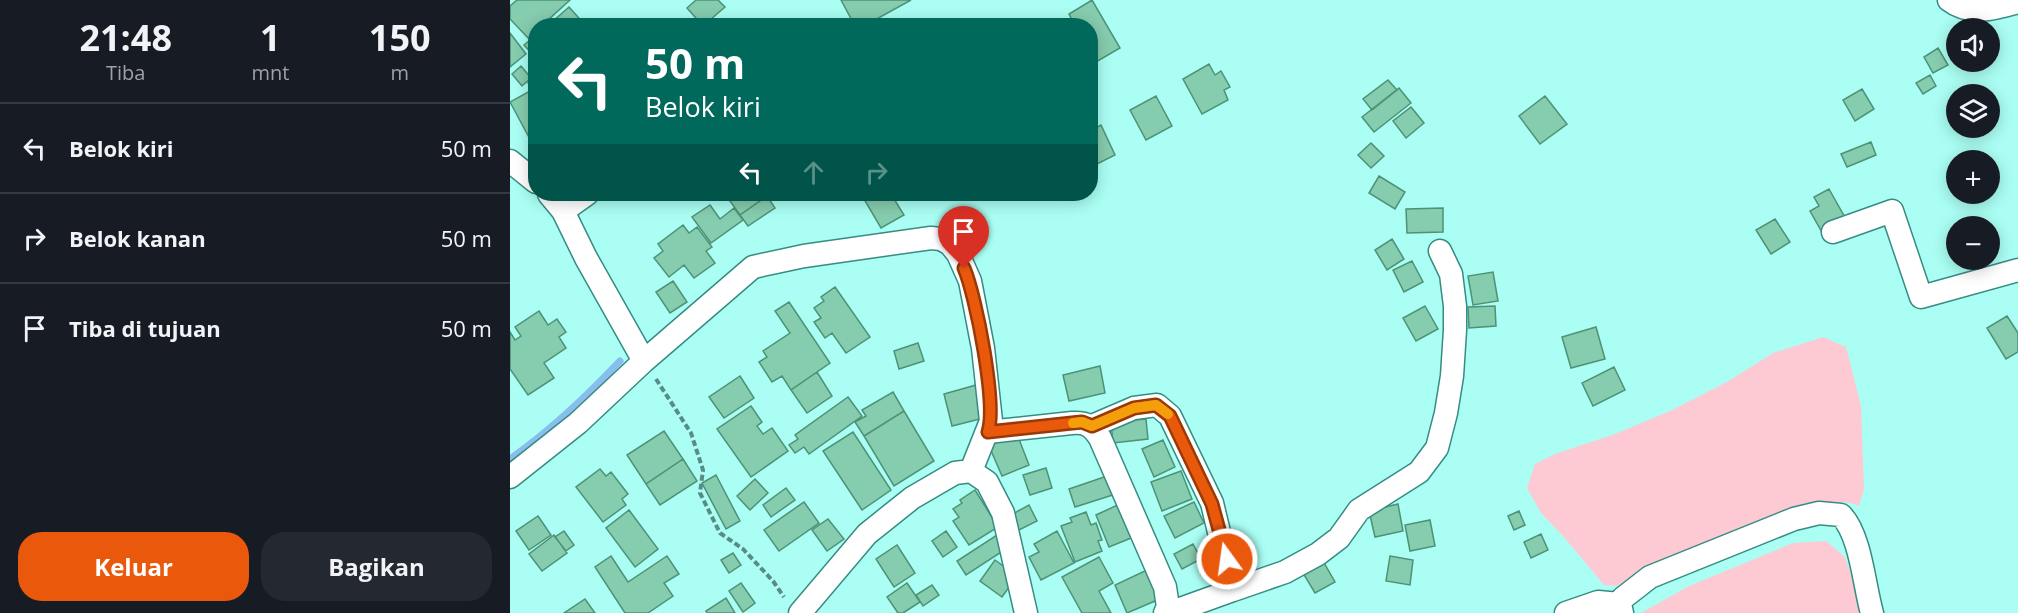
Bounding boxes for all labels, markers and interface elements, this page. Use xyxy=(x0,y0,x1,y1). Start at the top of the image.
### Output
text: 21:48 xyxy=(79,13,172,62)
text: 1 xyxy=(260,13,281,62)
text: 150 xyxy=(369,13,431,62)
map controls xyxy=(1946,18,2000,270)
button: sound xyxy=(1946,18,2000,72)
text: 50 m xyxy=(645,34,745,91)
icon: left xyxy=(546,42,624,120)
text: Tiba xyxy=(106,59,145,86)
text: mnt xyxy=(251,59,289,86)
text: m xyxy=(390,59,409,86)
button: layers xyxy=(1946,84,2000,138)
text: Belok kiri xyxy=(645,88,761,125)
icon: left xyxy=(18,132,51,165)
text: Belok kiri xyxy=(69,133,174,163)
text: 50 m xyxy=(441,133,492,163)
button: + xyxy=(1946,150,2000,204)
icon: left xyxy=(734,156,767,189)
icon: ahead xyxy=(797,156,830,189)
icon: right xyxy=(860,156,893,189)
pin xyxy=(938,206,989,268)
icon: arrive xyxy=(947,215,980,248)
button: − xyxy=(1946,216,2000,270)
icon: right xyxy=(18,222,51,255)
text: Belok kanan xyxy=(69,223,206,253)
text: 50 m xyxy=(441,223,492,253)
icon: arrive xyxy=(18,312,51,345)
text: Tiba di tujuan xyxy=(69,313,221,343)
text: 50 m xyxy=(441,313,492,343)
position arrow xyxy=(1195,527,1259,591)
button: Keluar xyxy=(18,532,249,601)
button: Bagikan xyxy=(261,532,492,601)

